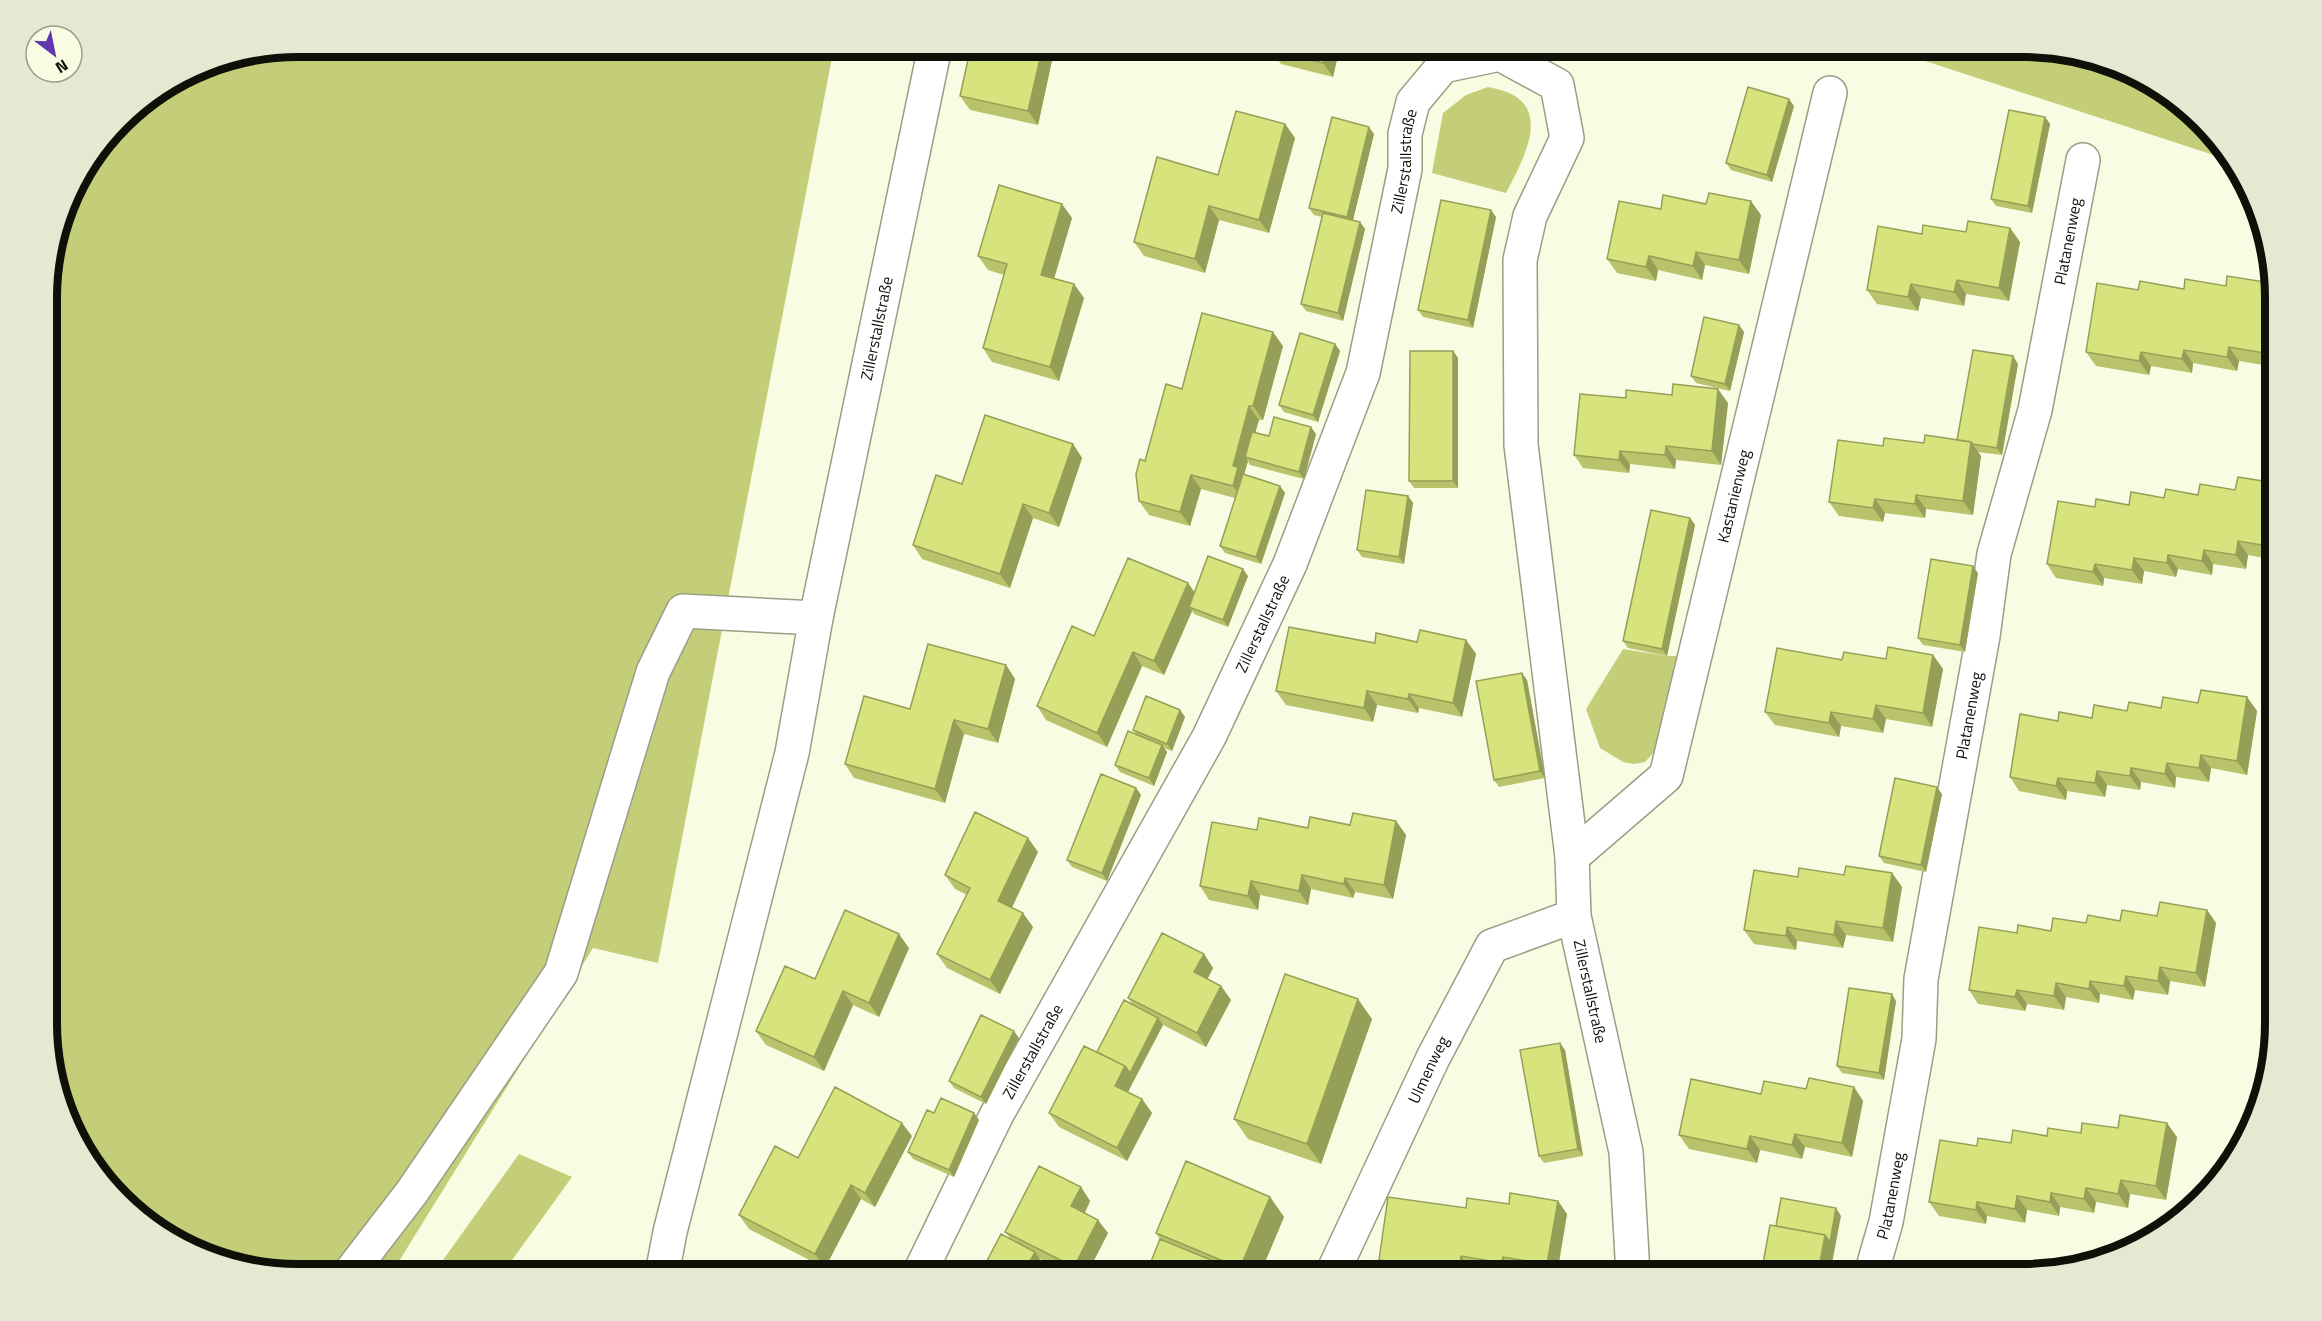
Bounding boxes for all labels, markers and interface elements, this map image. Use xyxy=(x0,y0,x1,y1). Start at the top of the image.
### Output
north arrow xyxy=(24,24,84,84)
text: N xyxy=(51,54,73,80)
street label: Zillerstallstraße xyxy=(1384,106,1423,216)
street label: Platanenweg xyxy=(2047,195,2088,287)
street label: Zillerstallstraße xyxy=(854,274,899,383)
street label: Kastanienweg xyxy=(1710,447,1756,545)
street label: Zillerstallstraße xyxy=(1229,570,1295,676)
street label: Platanenweg xyxy=(1949,670,1988,761)
street label: Zillerstallstraße xyxy=(1568,937,1614,1045)
street label: Zillerstallstraße xyxy=(996,999,1069,1103)
street label: Ulmenweg xyxy=(1402,1031,1455,1107)
street label: Platanenweg xyxy=(1870,1150,1910,1242)

